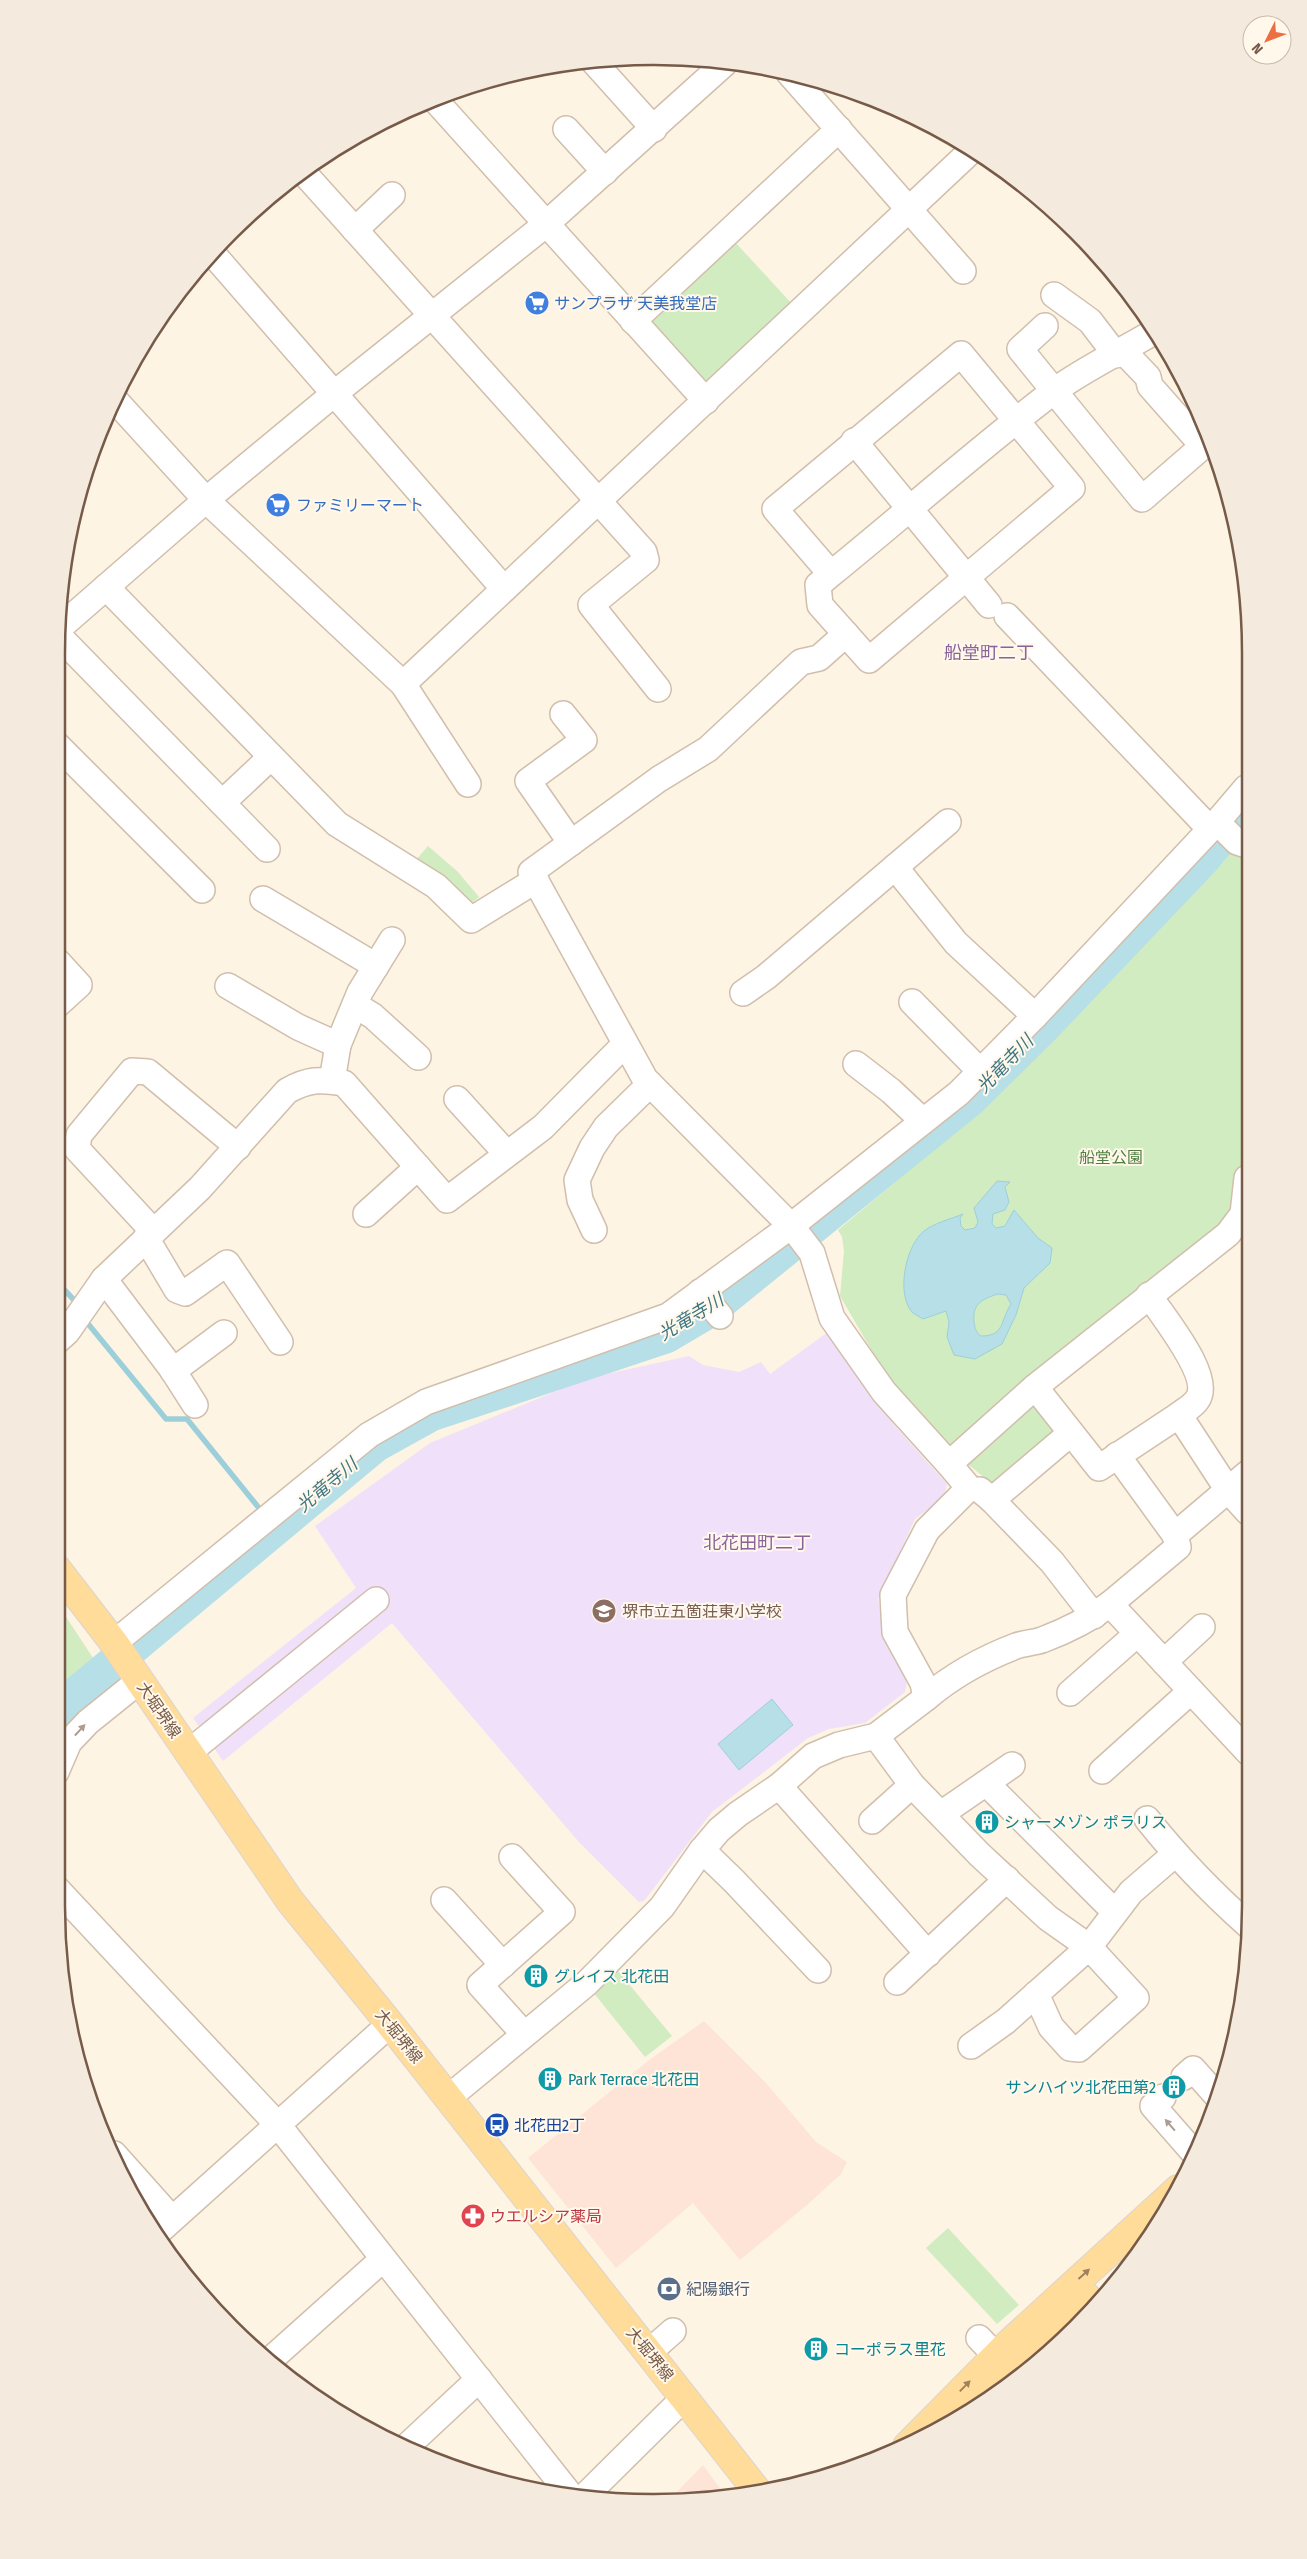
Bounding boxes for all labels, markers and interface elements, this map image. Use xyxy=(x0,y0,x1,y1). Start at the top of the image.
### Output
north arrow xyxy=(1242,15,1292,65)
text: N xyxy=(1249,40,1267,57)
supermarket icon: サンプラザ 天美我堂店 xyxy=(524,290,550,316)
place label: サンプラザ 天美我堂店 xyxy=(554,294,717,313)
supermarket icon: ファミリーマート xyxy=(265,492,291,518)
place label: ファミリーマート xyxy=(296,496,424,515)
district label: 船堂町二丁 xyxy=(944,642,1034,664)
water label: 光竜寺川 xyxy=(972,1029,1039,1098)
park label: 船堂公園 xyxy=(1079,1148,1143,1167)
water label: 光竜寺川 xyxy=(654,1288,729,1345)
water label: 光竜寺川 xyxy=(292,1452,363,1517)
district label: 北花田町二丁 xyxy=(703,1532,811,1554)
school or university icon: 堺市立五箇荘東小学校 xyxy=(591,1598,617,1624)
place label: 堺市立五箇荘東小学校 xyxy=(622,1602,782,1621)
street label: 大堀堺線 xyxy=(133,1678,185,1742)
one-way arrow xyxy=(74,1725,86,1737)
building icon: シャーメゾン ポラリス xyxy=(974,1809,1000,1835)
place label: シャーメゾン ポラリス xyxy=(1004,1813,1167,1832)
building icon: グレイス 北花田 xyxy=(523,1963,549,1989)
place label: グレイス 北花田 xyxy=(554,1967,669,1986)
street label: 大堀堺線 xyxy=(371,2005,427,2067)
building icon: Park Terrace 北花田 xyxy=(537,2066,563,2092)
place label: Park Terrace 北花田 xyxy=(568,2070,699,2089)
building icon: サンハイツ北花田第2 xyxy=(1161,2074,1187,2100)
place label: サンハイツ北花田第2 xyxy=(1005,2078,1156,2097)
bus stop icon: 北花田2丁 xyxy=(484,2112,510,2138)
place label: 北花田2丁 xyxy=(514,2116,585,2135)
one-way arrow xyxy=(1164,2118,1175,2131)
pharmacy icon: ウエルシア薬局 xyxy=(460,2203,486,2229)
place label: ウエルシア薬局 xyxy=(490,2207,602,2226)
one-way arrow xyxy=(1077,2269,1090,2280)
bank icon: 紀陽銀行 xyxy=(656,2276,682,2302)
place label: 紀陽銀行 xyxy=(686,2280,750,2299)
street label: 大堀堺線 xyxy=(622,2323,678,2385)
building icon: コーポラス里花 xyxy=(803,2336,829,2362)
place label: コーポラス里花 xyxy=(834,2340,946,2359)
one-way arrow xyxy=(959,2380,971,2392)

